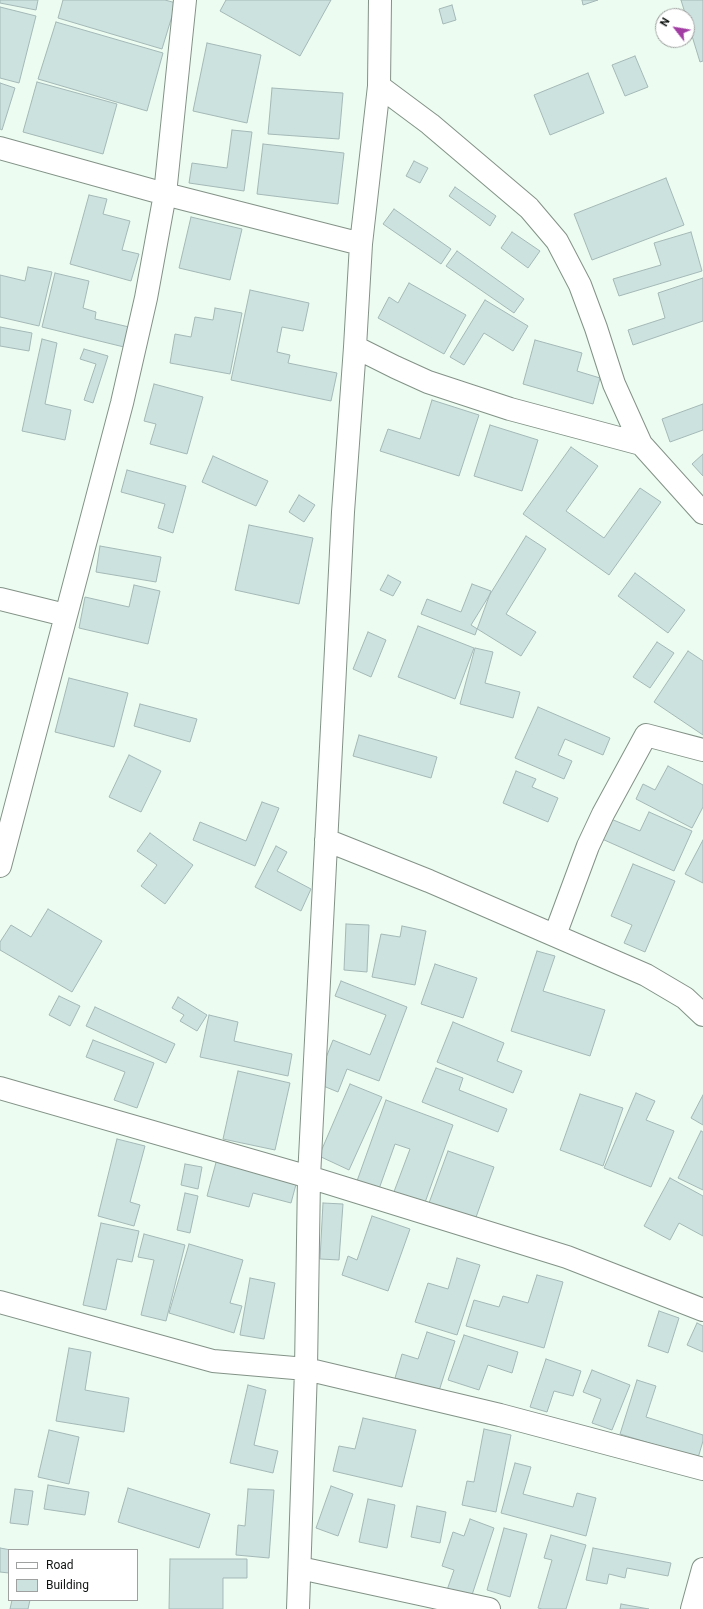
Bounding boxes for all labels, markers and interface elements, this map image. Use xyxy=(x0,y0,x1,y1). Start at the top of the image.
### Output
north arrow xyxy=(655,8,695,48)
text: N xyxy=(658,15,673,29)
legend xyxy=(8,1549,138,1601)
text: Road xyxy=(46,1558,74,1572)
text: Building xyxy=(46,1578,89,1592)

